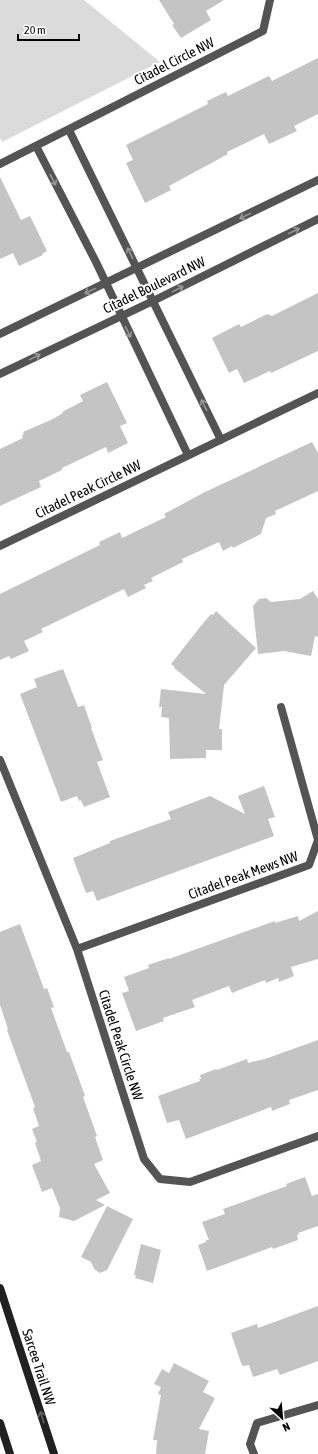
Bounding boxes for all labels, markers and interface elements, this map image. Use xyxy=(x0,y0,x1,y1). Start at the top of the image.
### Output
scale bar xyxy=(18,16,79,42)
text: 20 m xyxy=(24,23,46,37)
street label: Citadel Circle NW xyxy=(131,34,217,88)
one-way arrow xyxy=(50,174,58,186)
one-way arrow xyxy=(239,213,251,220)
one-way arrow xyxy=(288,227,300,234)
one-way arrow xyxy=(126,248,133,260)
street label: Citadel Boulevard NW xyxy=(100,253,208,317)
one-way arrow xyxy=(171,285,183,292)
one-way arrow xyxy=(85,288,97,295)
one-way arrow xyxy=(125,325,132,337)
one-way arrow xyxy=(29,353,41,360)
one-way arrow xyxy=(200,400,207,412)
street label: Citadel Peak Circle NW xyxy=(33,456,144,521)
street label: Citadel Peak Mews NW xyxy=(186,847,301,902)
street label: Citadel Peak Circle NW xyxy=(96,988,147,1103)
street label: Sarcee Trail NW xyxy=(19,1327,59,1408)
north arrow xyxy=(262,1398,302,1438)
one-way arrow xyxy=(37,1411,45,1423)
text: N xyxy=(281,1420,292,1434)

